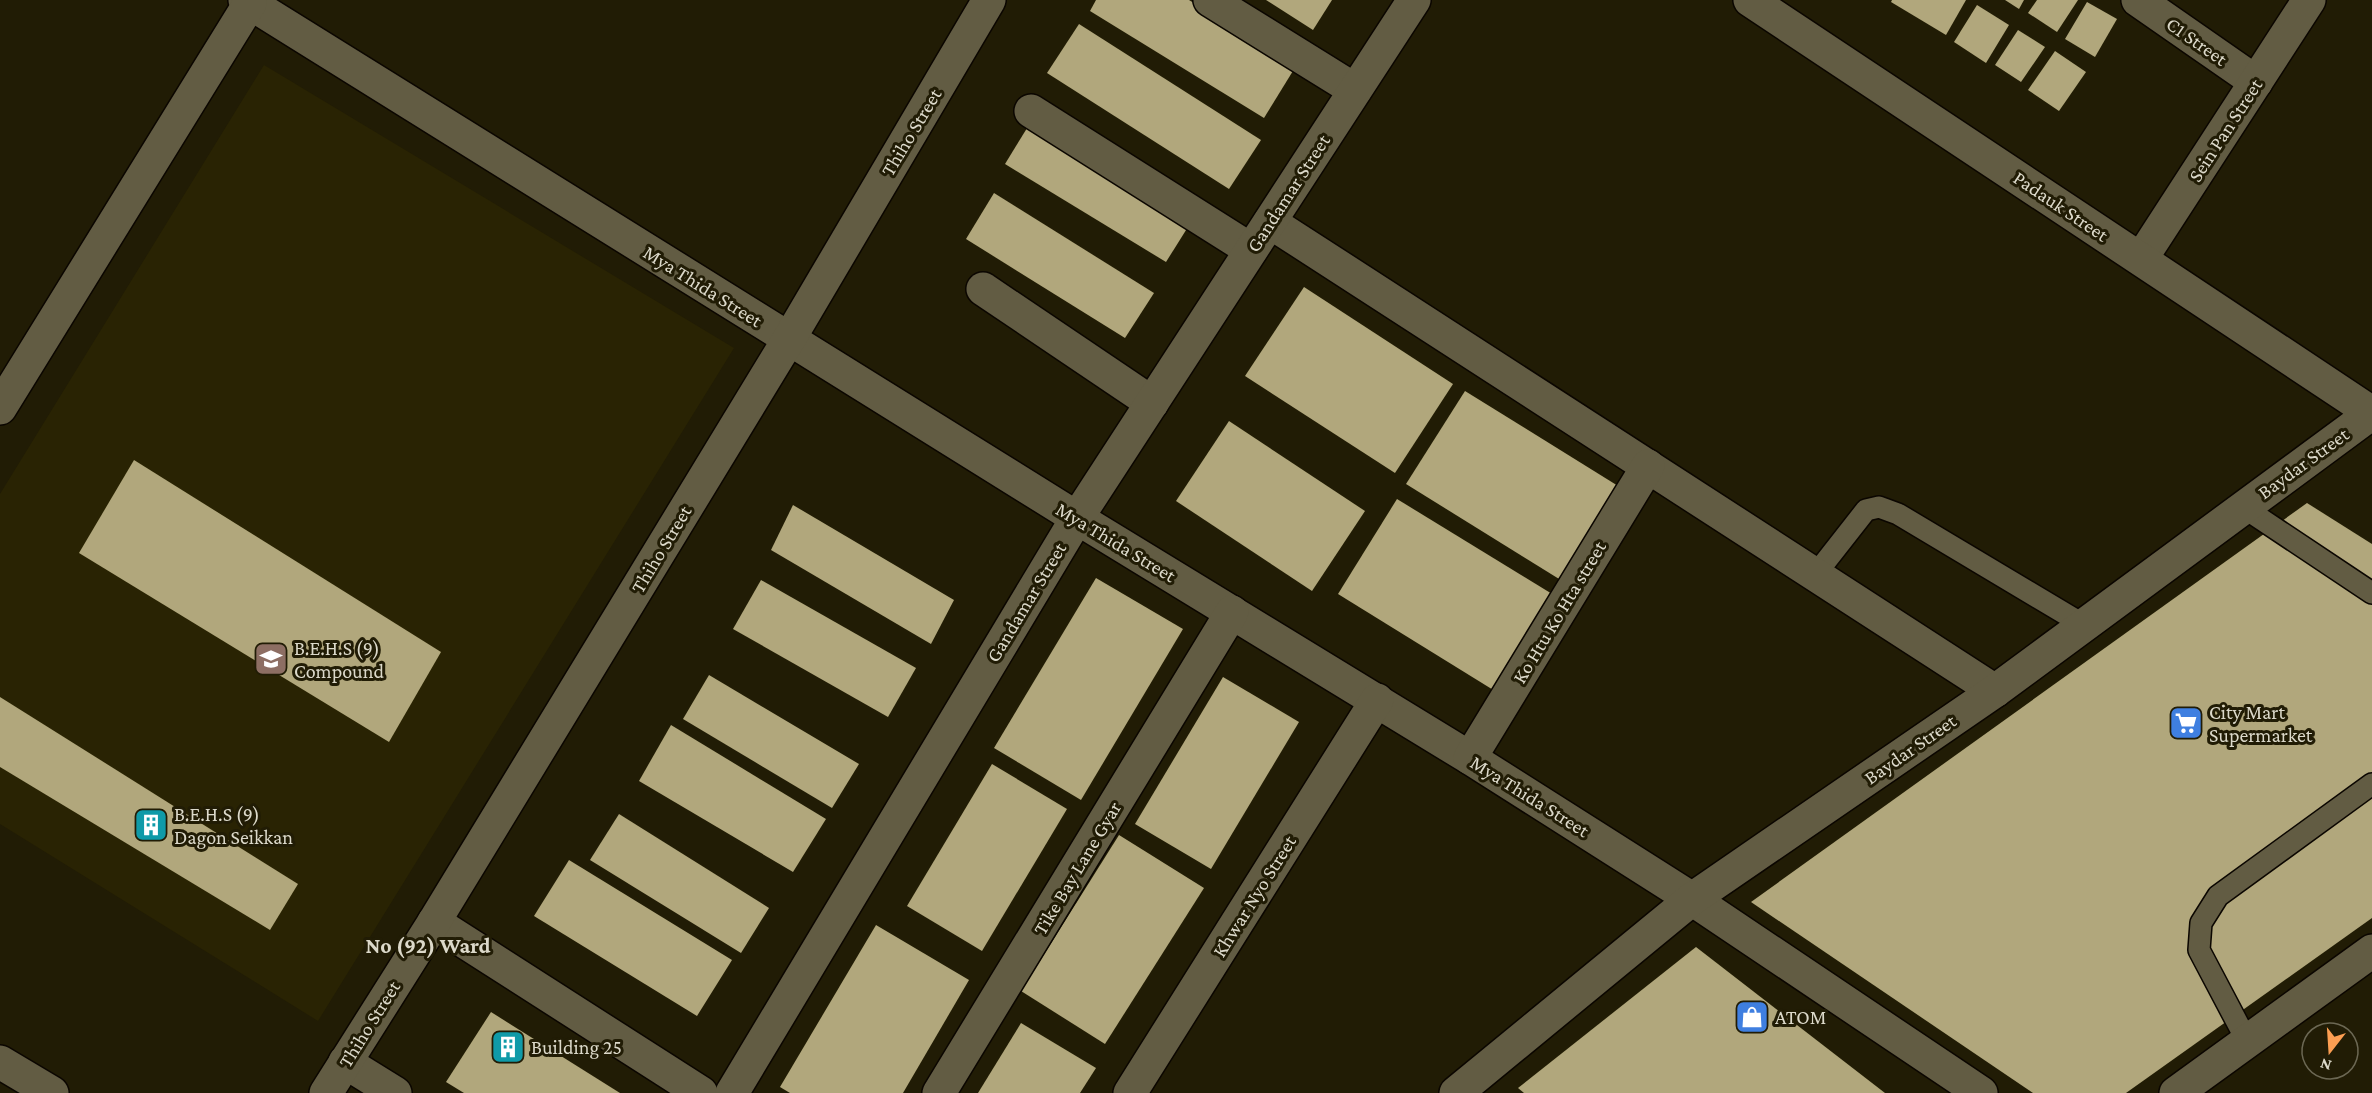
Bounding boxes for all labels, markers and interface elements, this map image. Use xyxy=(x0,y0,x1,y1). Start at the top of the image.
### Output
street label: C1 Street xyxy=(2162,12,2232,70)
street label: Sein Pan Street xyxy=(2184,74,2267,186)
street label: Thiho Street xyxy=(876,84,946,180)
street label: Gandamar Street xyxy=(1242,130,1334,256)
street label: Padauk Street xyxy=(2009,166,2113,246)
street label: Mya Thida Street xyxy=(639,241,767,332)
street label: Baydar Street xyxy=(2253,423,2353,504)
street label: Mya Thida Street xyxy=(1052,498,1180,587)
street label: Thiho Street xyxy=(626,501,696,597)
street label: Ko Htu Ko Hta street xyxy=(1508,537,1610,687)
street label: Gandamar Street xyxy=(982,538,1071,666)
place label: B.E.H.S (9) Compound xyxy=(294,637,384,683)
school or university icon: B.E.H.S (9) Compound xyxy=(253,641,289,677)
place label: City Mart Supermarket xyxy=(2209,701,2313,747)
supermarket icon: City Mart Supermarket xyxy=(2168,705,2204,741)
street label: Baydar Street xyxy=(1860,709,1961,789)
street label: Mya Thida Street xyxy=(1466,751,1594,842)
street label: Tike Bay Lane Gyar xyxy=(1029,797,1126,939)
place label: B.E.H.S (9) Dagon Seikkan xyxy=(174,803,293,849)
building icon: B.E.H.S (9) Dagon Seikkan xyxy=(133,807,169,843)
street label: Khwar Nyo Street xyxy=(1208,831,1301,961)
district label: No (92) Ward xyxy=(365,933,491,959)
street label: Thiho Street xyxy=(334,976,405,1071)
shop icon: ATOM xyxy=(1734,999,1770,1035)
place label: ATOM xyxy=(1775,1006,1826,1028)
north arrow xyxy=(2300,1021,2360,1081)
building icon: Building 25 xyxy=(490,1029,526,1065)
place label: Building 25 xyxy=(531,1036,622,1059)
text: N xyxy=(2318,1055,2333,1075)

